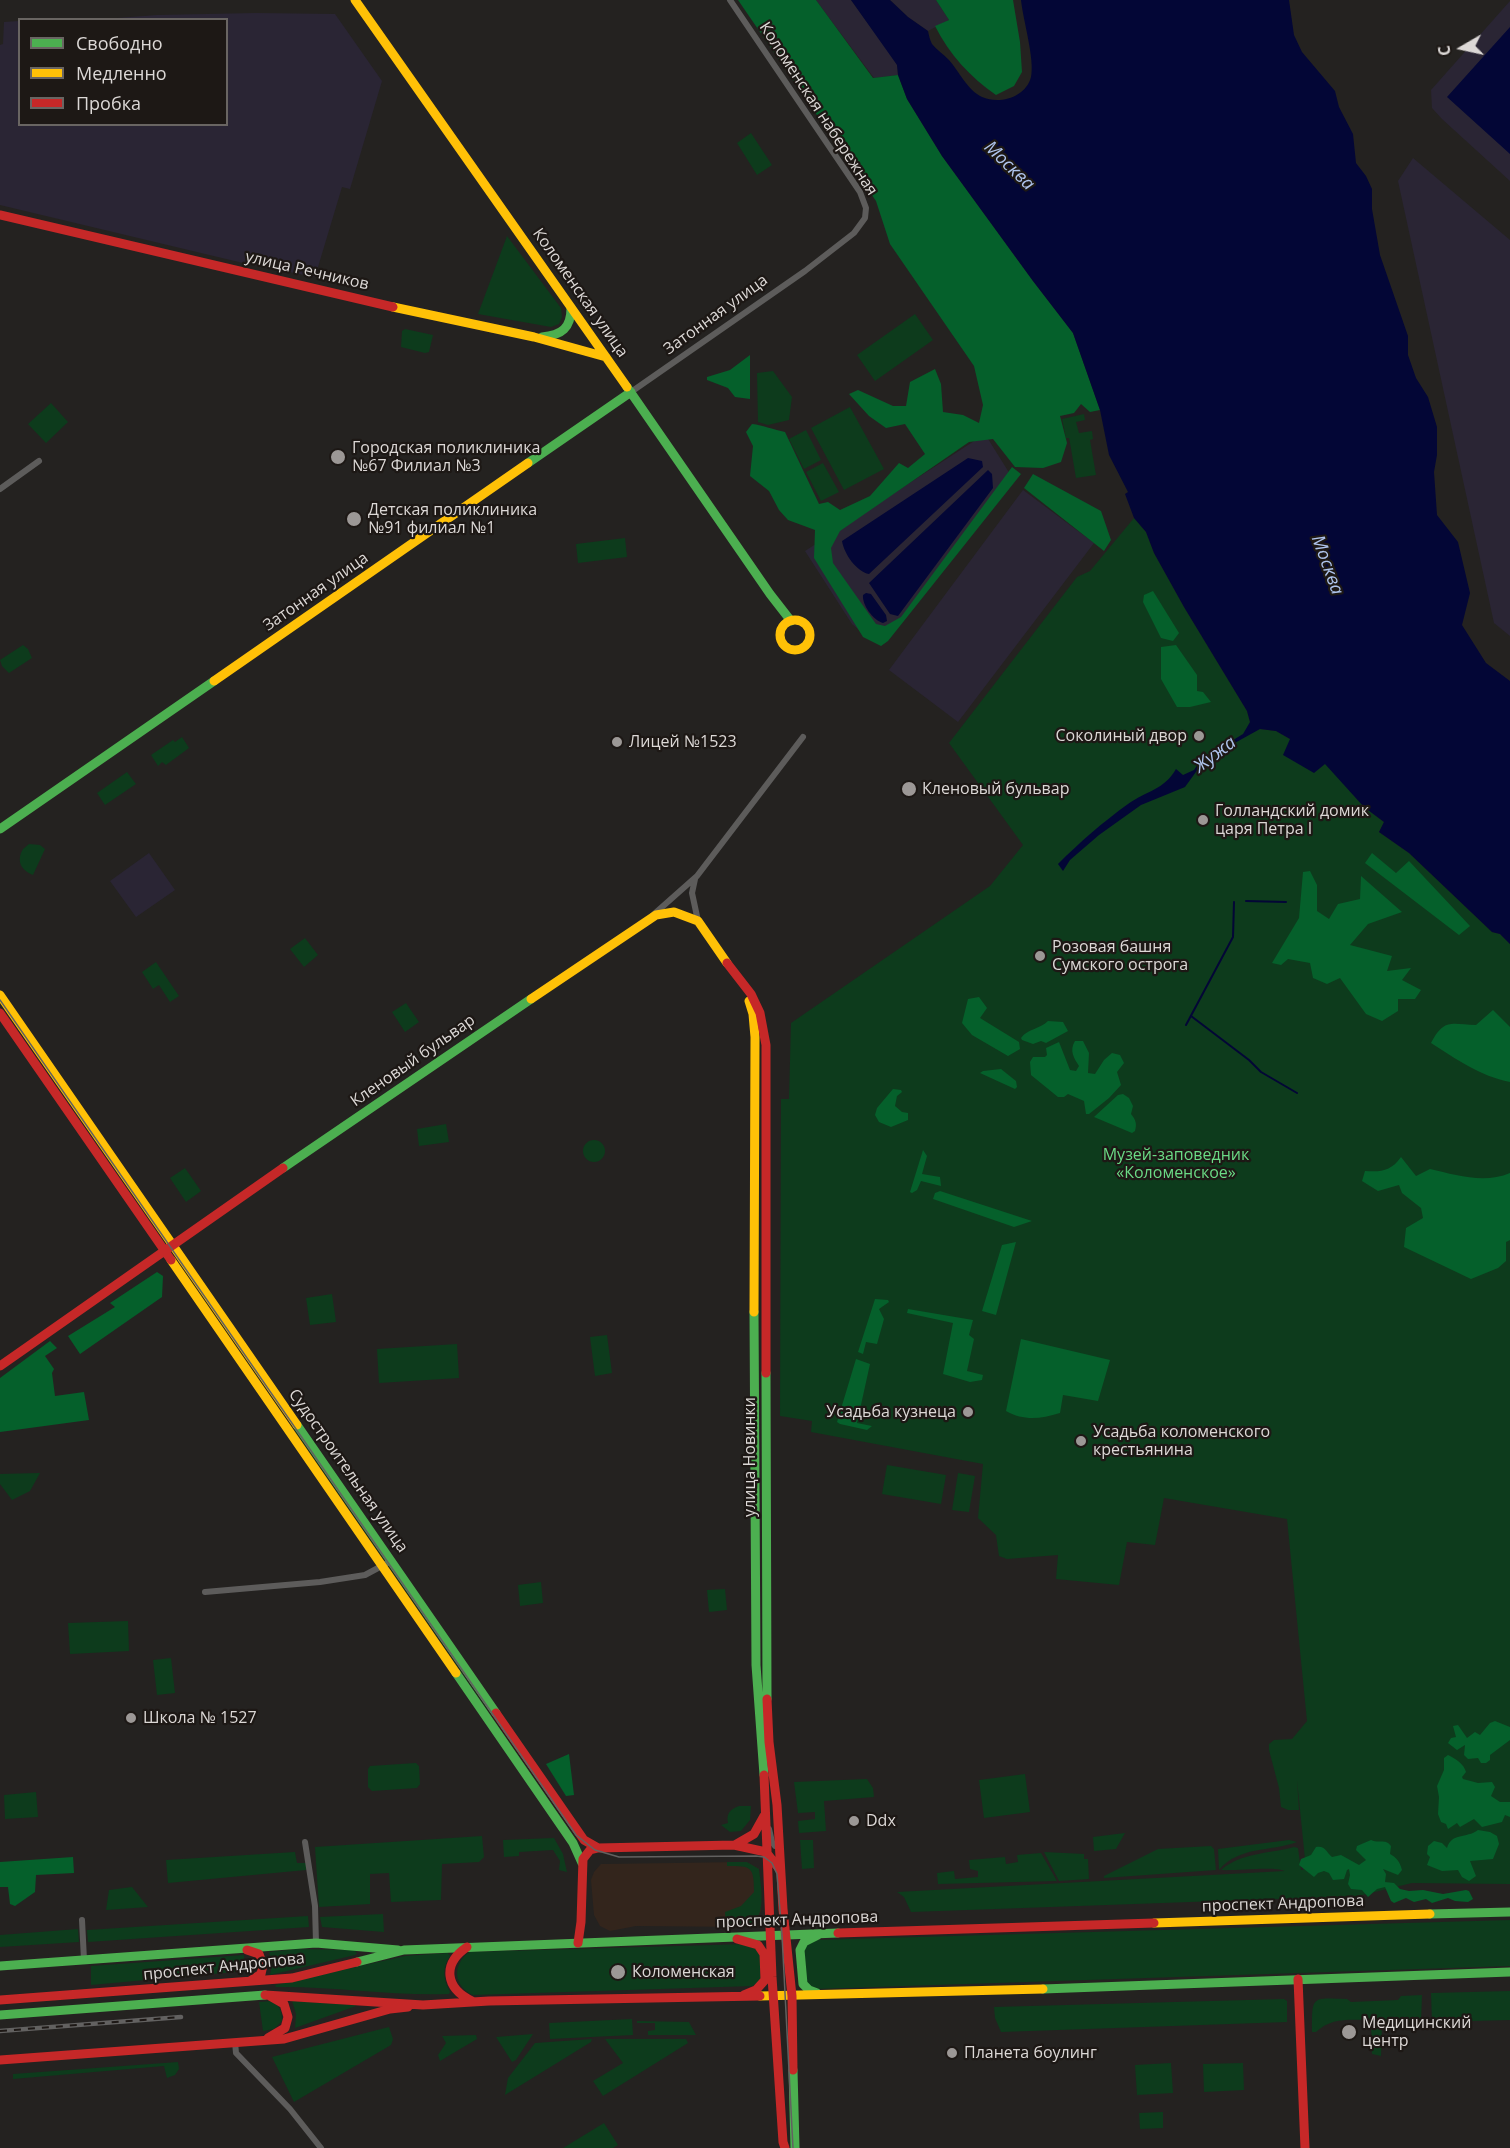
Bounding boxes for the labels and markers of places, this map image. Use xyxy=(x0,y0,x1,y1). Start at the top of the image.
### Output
place label: Городская поликлиника №67 Филиал №3 xyxy=(352,438,540,476)
marker: Городская поликлиника №67 Филиал №3 xyxy=(329,448,347,466)
place label: Детская поликлиника №91 филиал №1 xyxy=(368,500,537,538)
marker: Детская поликлиника №91 филиал №1 xyxy=(345,510,363,528)
place label: Соколиный двор xyxy=(1056,726,1187,746)
marker: Соколиный двор xyxy=(1192,729,1206,743)
place label: Лицей №1523 xyxy=(629,732,737,752)
marker: Лицей №1523 xyxy=(610,735,624,749)
place label: Кленовый бульвар xyxy=(922,779,1069,799)
marker: Кленовый бульвар xyxy=(900,780,918,798)
place label: Голландский домик царя Петра I xyxy=(1215,801,1369,839)
marker: Голландский домик царя Петра I xyxy=(1196,813,1210,827)
place label: Розовая башня Сумского острога xyxy=(1052,937,1188,975)
marker: Розовая башня Сумского острога xyxy=(1033,949,1047,963)
place label: Усадьба кузнеца xyxy=(826,1402,956,1422)
marker: Усадьба кузнеца xyxy=(961,1405,975,1419)
place label: Усадьба коломенского крестьянина xyxy=(1093,1422,1270,1460)
marker: Усадьба коломенского крестьянина xyxy=(1074,1434,1088,1448)
place label: Школа № 1527 xyxy=(143,1708,257,1728)
marker: Школа № 1527 xyxy=(124,1711,138,1725)
place label: Ddx xyxy=(866,1811,896,1831)
marker: Ddx xyxy=(847,1814,861,1828)
place label: Коломенская xyxy=(632,1962,735,1982)
marker: Коломенская xyxy=(609,1963,627,1981)
place label: Медицинский центр xyxy=(1362,2013,1471,2051)
marker: Медицинский центр xyxy=(1340,2023,1358,2041)
place label: Планета боулинг xyxy=(964,2043,1097,2063)
marker: Планета боулинг xyxy=(945,2046,959,2060)

